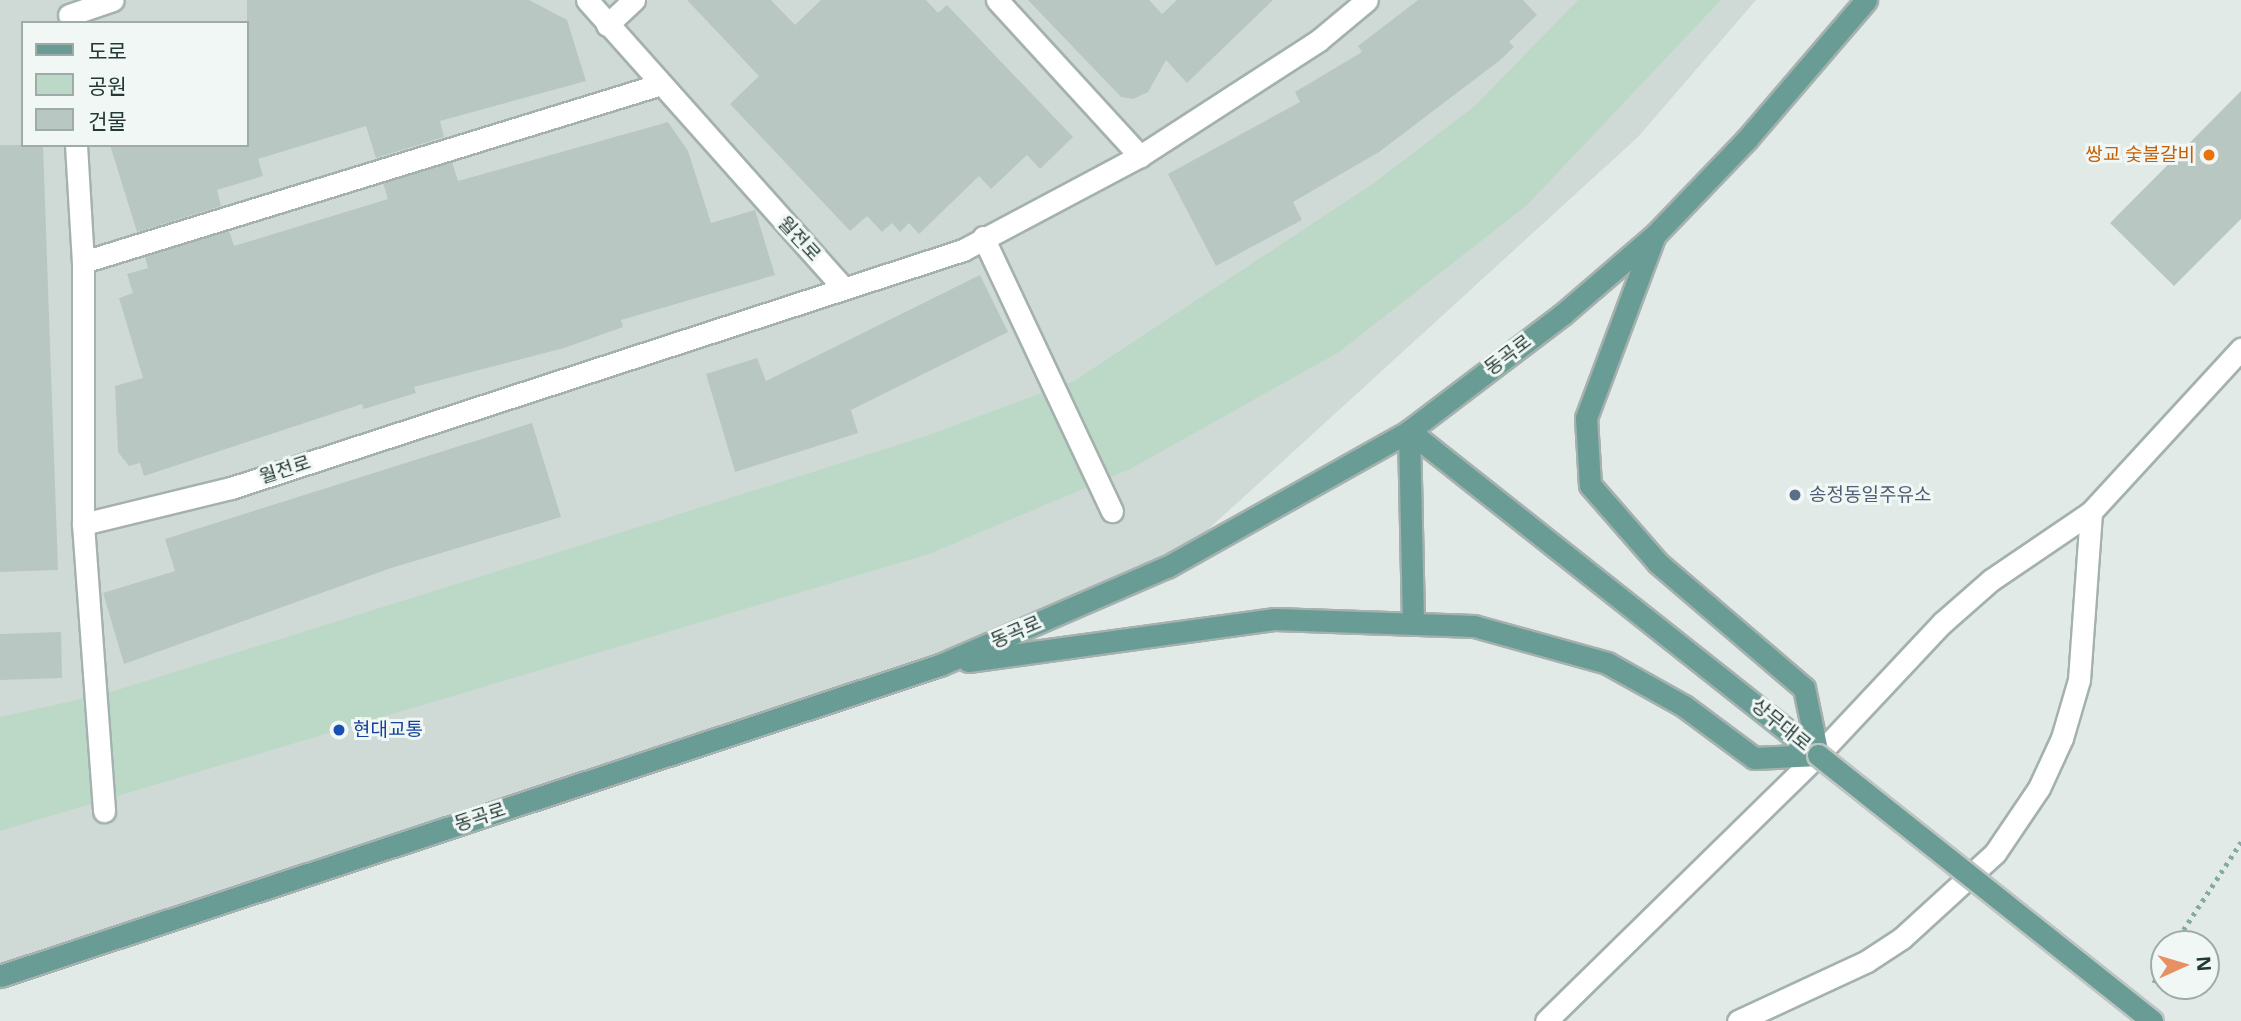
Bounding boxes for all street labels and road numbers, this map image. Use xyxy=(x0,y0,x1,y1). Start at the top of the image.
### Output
street label: 월전로 xyxy=(773,212,825,266)
street label: 동곡로 xyxy=(1480,330,1536,380)
street label: 월전로 xyxy=(257,451,313,489)
street label: 동곡로 xyxy=(987,611,1045,653)
street label: 상무대로 xyxy=(1747,694,1815,756)
street label: 동곡로 xyxy=(452,798,508,836)

